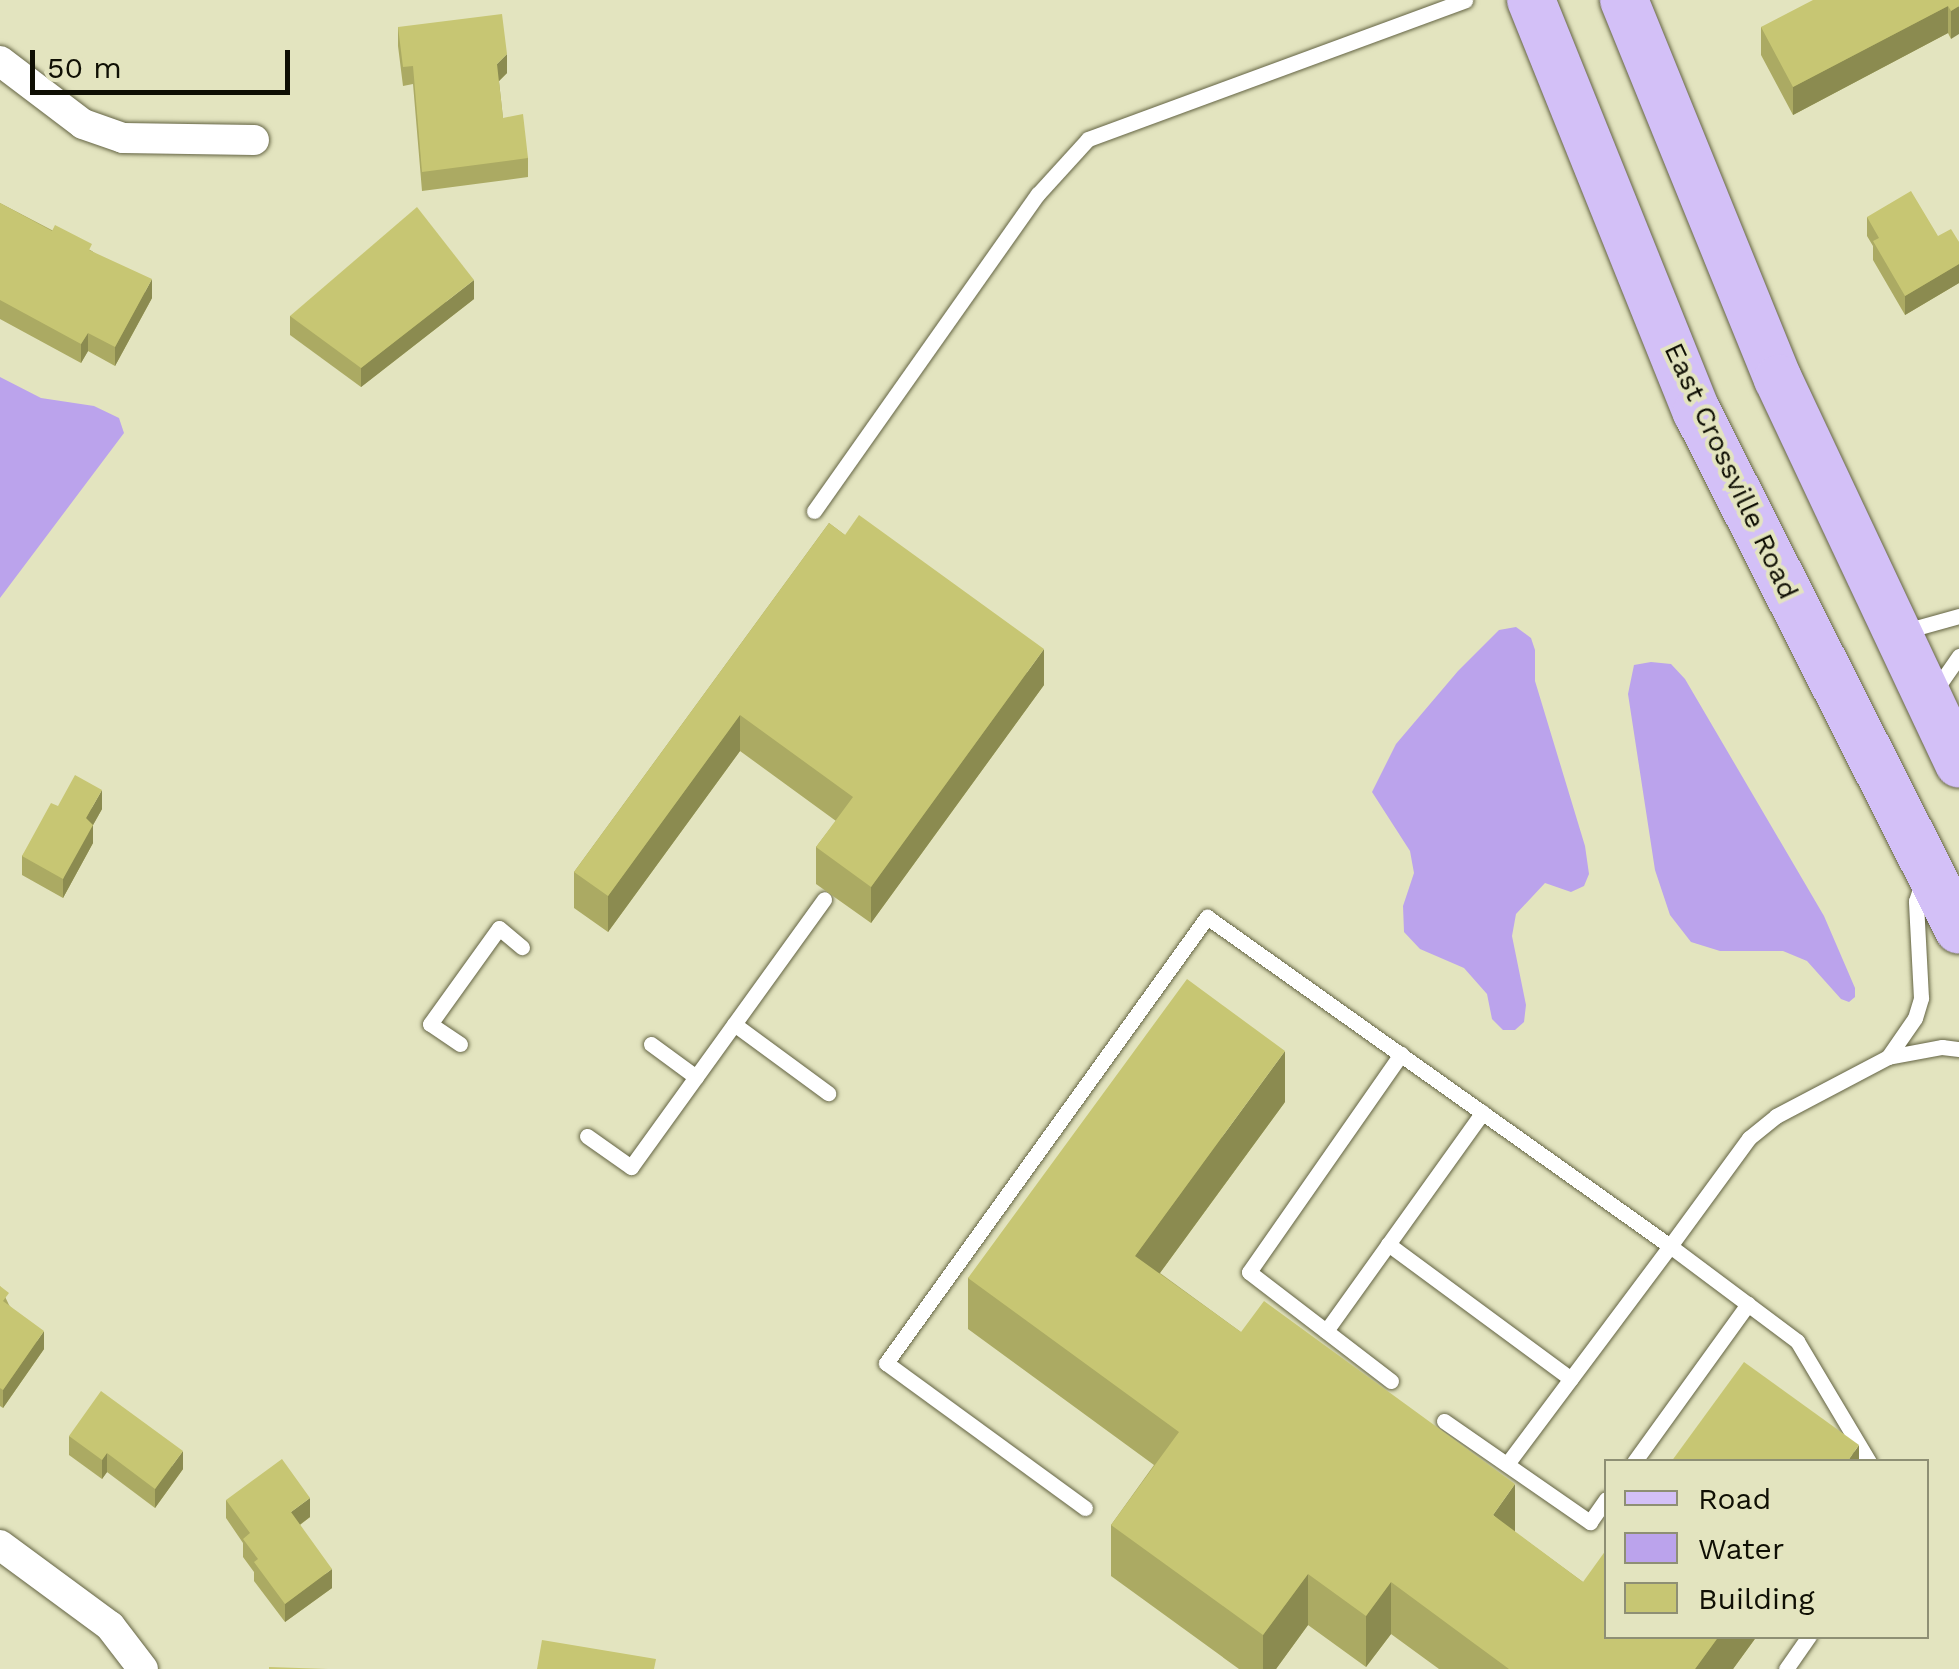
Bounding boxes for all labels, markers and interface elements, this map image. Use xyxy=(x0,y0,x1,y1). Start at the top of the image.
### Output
scale bar xyxy=(35,30,295,92)
text: 50 m xyxy=(47,50,122,85)
street label: East Crossville Road xyxy=(1657,337,1805,605)
legend xyxy=(1604,1459,1929,1639)
text: Road xyxy=(1698,1481,1771,1516)
text: Water xyxy=(1698,1531,1784,1566)
text: Building xyxy=(1698,1581,1815,1616)

